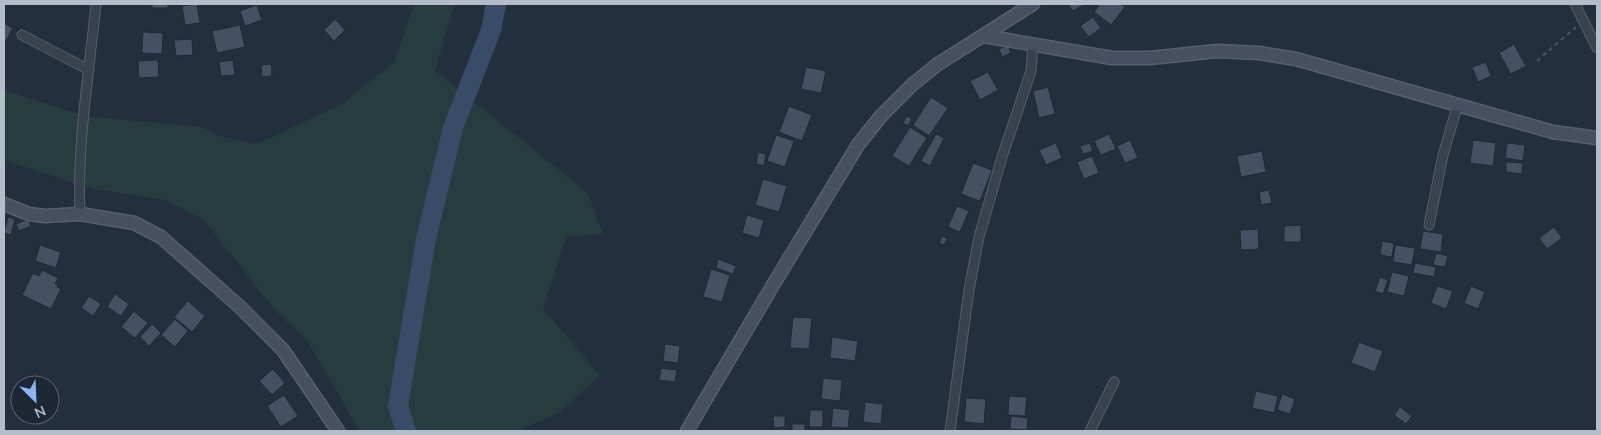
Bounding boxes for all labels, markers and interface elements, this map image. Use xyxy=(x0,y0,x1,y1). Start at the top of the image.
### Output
north arrow xyxy=(10,375,60,425)
text: N xyxy=(32,402,49,422)

